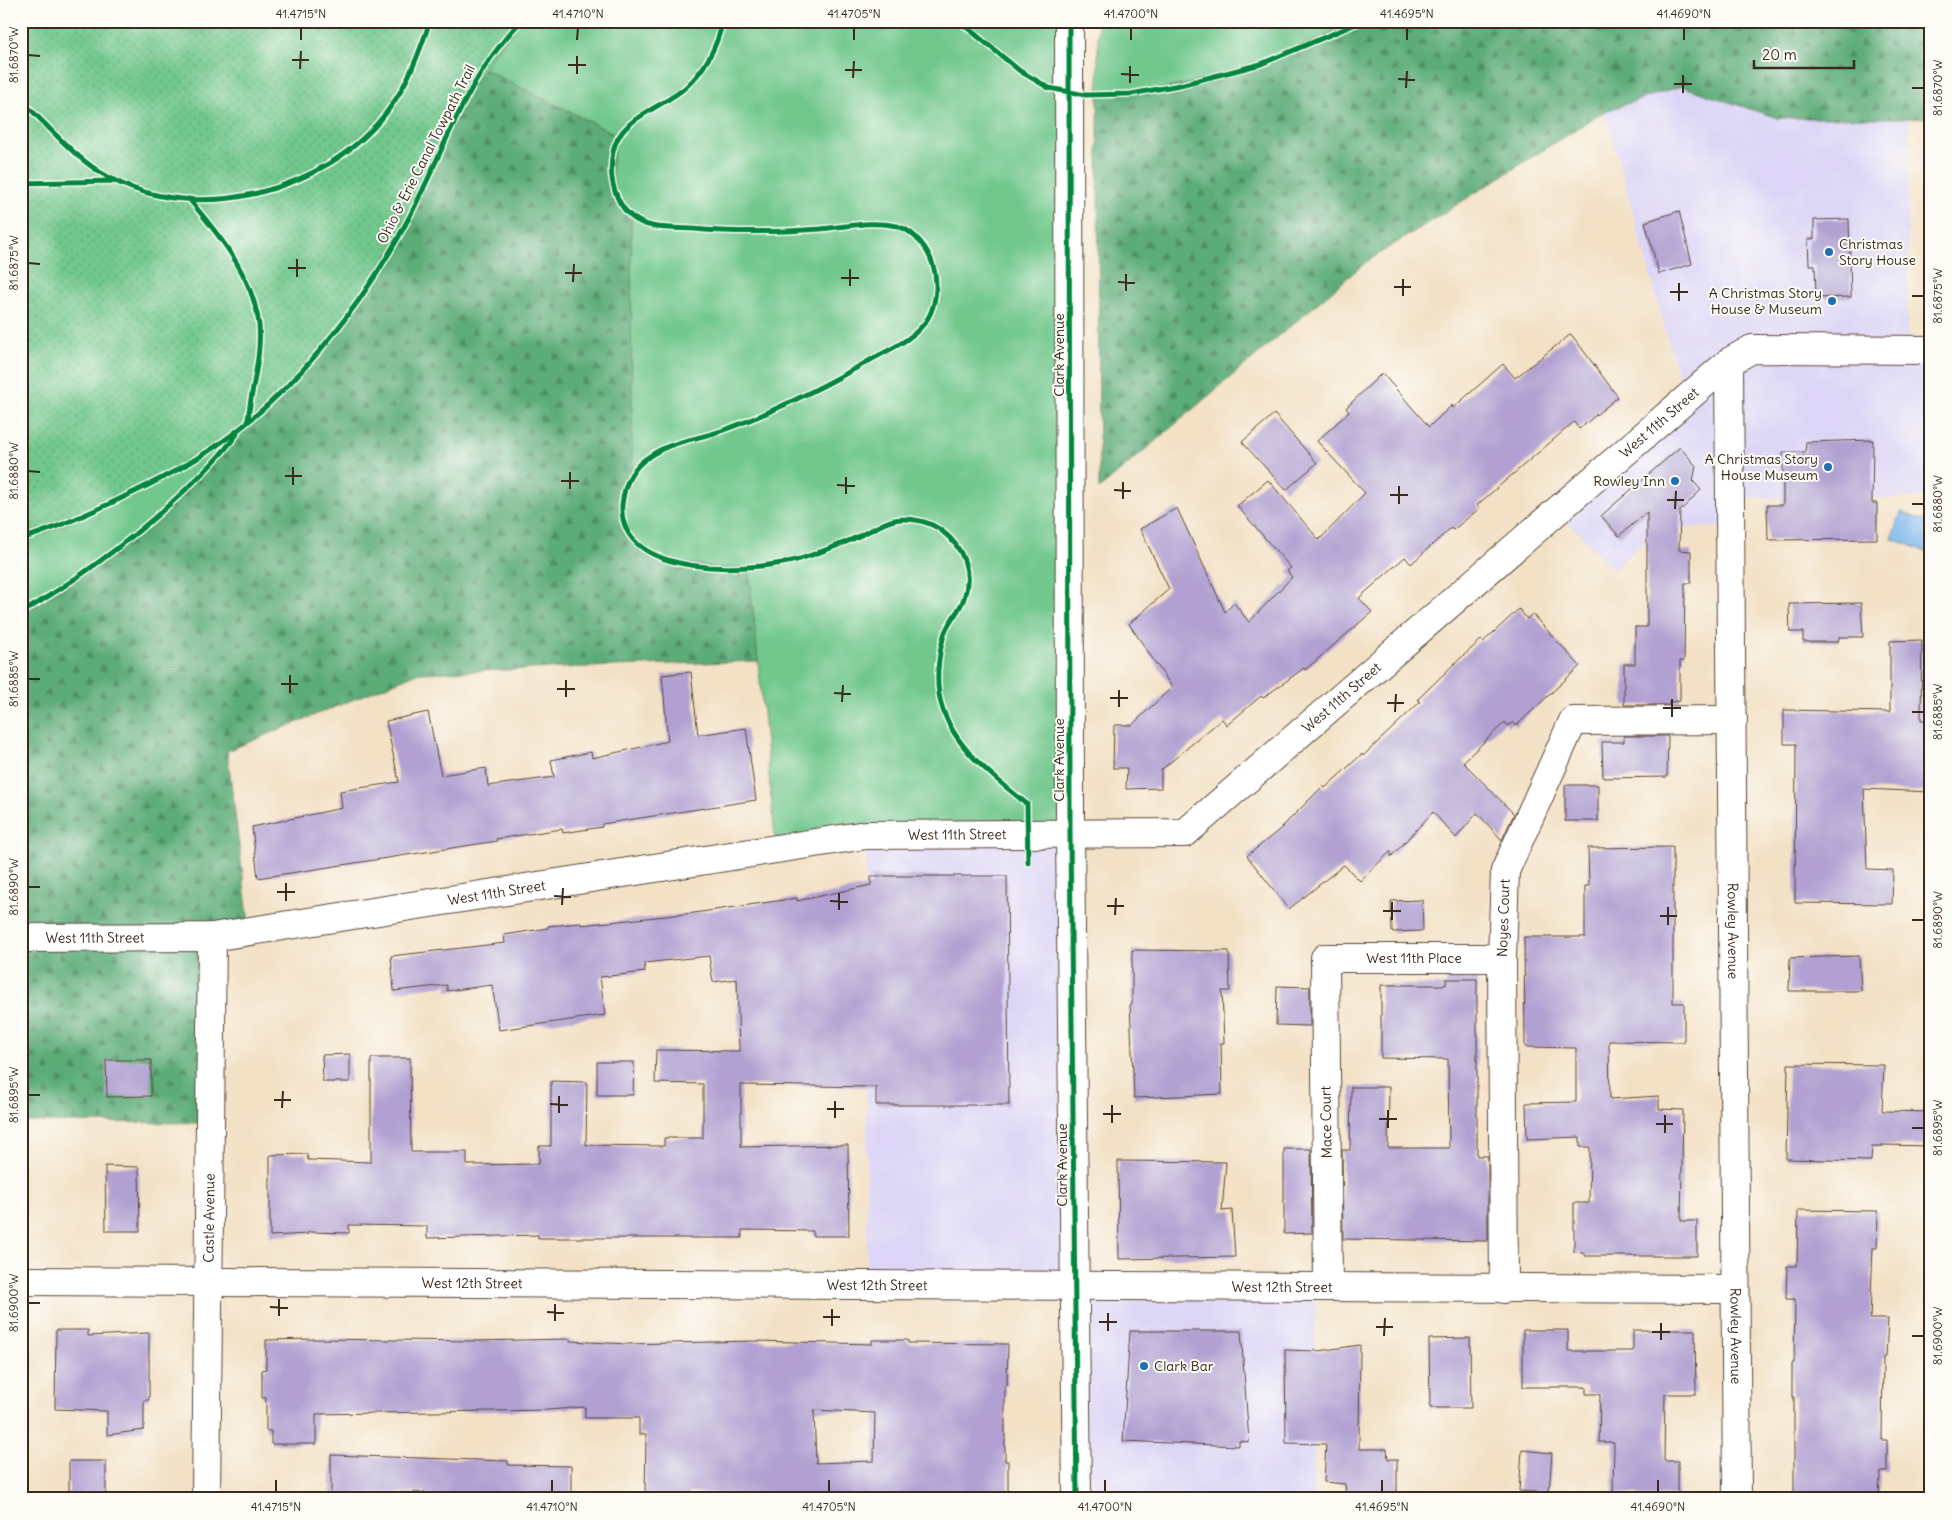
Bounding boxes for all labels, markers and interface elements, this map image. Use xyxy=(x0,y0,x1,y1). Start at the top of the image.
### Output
text: 41.4715°N xyxy=(276,6,326,21)
text: 41.4710°N xyxy=(552,6,604,21)
text: 41.4705°N xyxy=(827,6,881,21)
text: 41.4700°N xyxy=(1104,6,1158,21)
text: 41.4695°N xyxy=(1380,6,1434,21)
text: 41.4690°N xyxy=(1657,6,1711,21)
text: 81.6870°W xyxy=(6,27,21,83)
scale bar xyxy=(1754,38,1854,70)
text: 20 m xyxy=(1762,45,1797,64)
text: 81.6870°W xyxy=(1930,60,1945,116)
street label: Ohio & Erie Canal Towpath Trail xyxy=(373,62,479,246)
text: 81.6875°W xyxy=(6,235,21,291)
place label: Christmas Story House xyxy=(1839,235,1916,269)
marker: Christmas Story House xyxy=(1823,246,1835,258)
text: 81.6875°W xyxy=(1930,268,1945,324)
place label: A Christmas Story House & Museum xyxy=(1709,284,1822,318)
marker: A Christmas Story House & Museum xyxy=(1826,295,1838,307)
street label: Clark Avenue xyxy=(1050,313,1068,397)
street label: West 11th Street xyxy=(1616,383,1703,462)
text: 81.6880°W xyxy=(6,442,21,500)
place label: A Christmas Story House Museum xyxy=(1705,450,1818,484)
marker: A Christmas Story House Museum xyxy=(1822,461,1834,473)
place label: Rowley Inn xyxy=(1593,472,1665,490)
marker: Rowley Inn xyxy=(1669,475,1681,487)
text: 81.6880°W xyxy=(1930,475,1945,533)
text: 81.6885°W xyxy=(6,651,21,707)
street label: West 11th Street xyxy=(1298,658,1385,737)
text: 81.6885°W xyxy=(1930,684,1945,740)
street label: Clark Avenue xyxy=(1050,718,1068,802)
street label: West 11th Street xyxy=(908,825,1007,844)
text: 81.6890°W xyxy=(6,858,21,916)
street label: West 11th Street xyxy=(446,876,547,909)
street label: Noyes Court xyxy=(1493,878,1514,957)
street label: Rowley Avenue xyxy=(1724,883,1742,979)
text: 81.6890°W xyxy=(1930,891,1945,949)
street label: West 11th Street xyxy=(46,928,145,947)
street label: West 11th Place xyxy=(1366,949,1462,967)
text: 81.6895°W xyxy=(6,1067,21,1123)
street label: Mace Court xyxy=(1316,1085,1336,1158)
text: 81.6895°W xyxy=(1930,1100,1945,1156)
street label: Clark Avenue xyxy=(1053,1123,1071,1207)
street label: Castle Avenue xyxy=(200,1173,218,1263)
text: 81.6900°W xyxy=(6,1274,21,1332)
street label: West 12th Street xyxy=(421,1274,523,1292)
street label: West 12th Street xyxy=(826,1276,928,1294)
street label: West 12th Street xyxy=(1231,1278,1333,1296)
street label: Rowley Avenue xyxy=(1727,1288,1745,1384)
text: 81.6900°W xyxy=(1930,1307,1945,1365)
place label: Clark Bar xyxy=(1154,1357,1214,1375)
marker: Clark Bar xyxy=(1138,1360,1150,1372)
text: 41.4715°N xyxy=(251,1499,301,1514)
text: 41.4710°N xyxy=(526,1499,578,1514)
text: 41.4705°N xyxy=(802,1499,856,1514)
text: 41.4700°N xyxy=(1078,1499,1132,1514)
text: 41.4695°N xyxy=(1355,1499,1409,1514)
text: 41.4690°N xyxy=(1631,1499,1685,1514)

